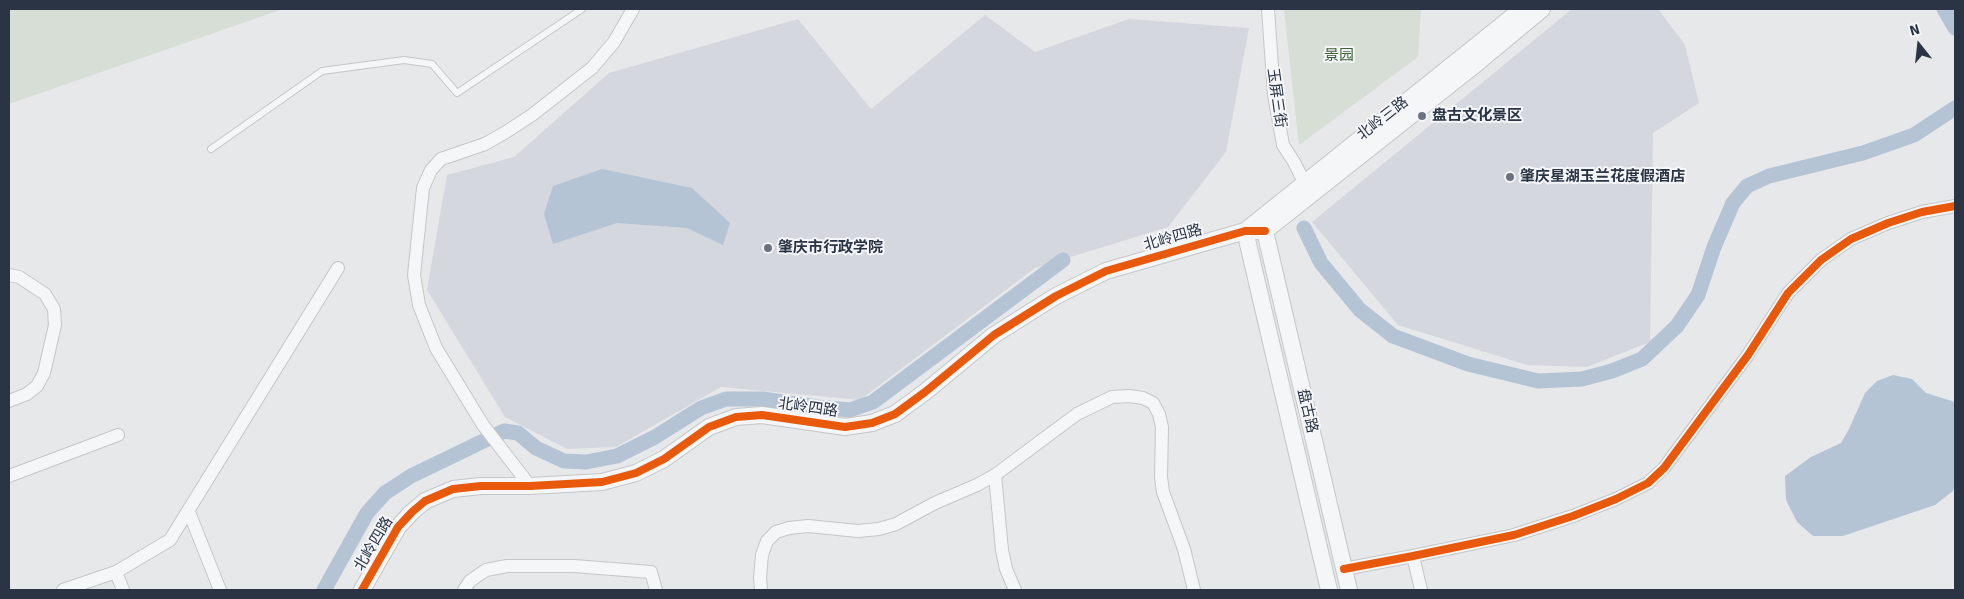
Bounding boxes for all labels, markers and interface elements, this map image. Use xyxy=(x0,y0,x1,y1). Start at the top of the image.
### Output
north arrow xyxy=(1894,20,1944,70)
text: N xyxy=(1908,21,1922,40)
park label: 景园 xyxy=(1324,47,1354,65)
street label: 玉屏三街 xyxy=(1263,67,1289,129)
street label: 北岭三路 xyxy=(1354,93,1412,145)
place label: 盘古文化景区 xyxy=(1432,107,1522,125)
marker: 盘古文化景区 xyxy=(1416,110,1428,122)
place label: 肇庆星湖玉兰花度假酒店 xyxy=(1520,168,1685,186)
marker: 肇庆星湖玉兰花度假酒店 xyxy=(1504,171,1516,183)
street label: 北岭四路 xyxy=(1142,221,1204,255)
place label: 肇庆市行政学院 xyxy=(778,239,883,257)
marker: 肇庆市行政学院 xyxy=(762,242,774,254)
street label: 盘古路 xyxy=(1293,387,1321,435)
street label: 北岭四路 xyxy=(777,395,839,421)
street label: 北岭四路 xyxy=(351,514,397,574)

